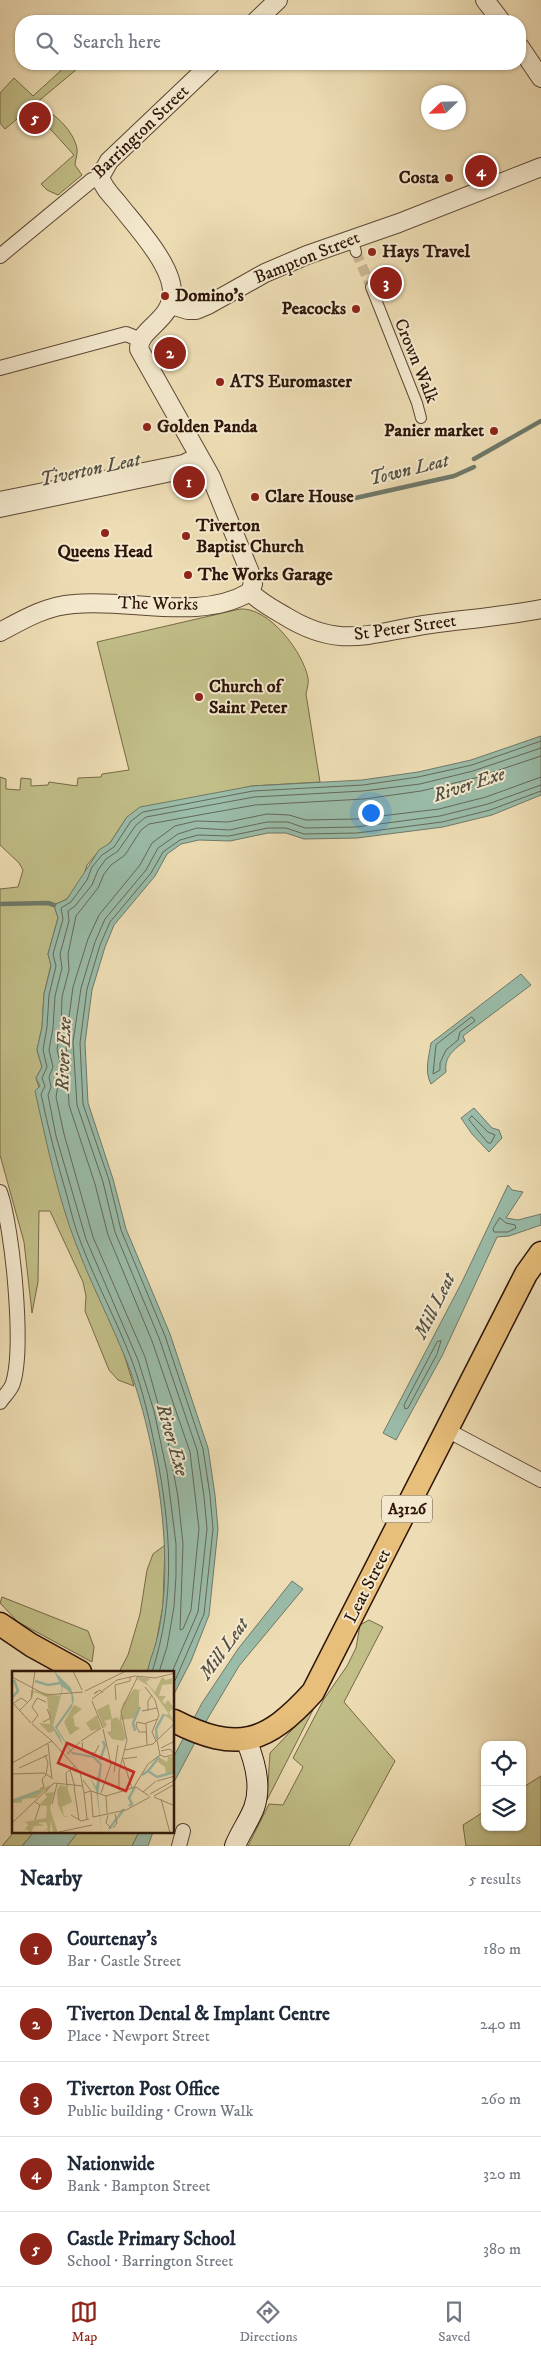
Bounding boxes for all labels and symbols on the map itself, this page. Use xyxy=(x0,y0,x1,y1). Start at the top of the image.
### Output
street label: Barrington Street xyxy=(88,80,194,184)
north arrow xyxy=(421,85,466,130)
pin: 5 xyxy=(19,99,51,137)
pin: 4 xyxy=(465,152,497,190)
place label: Costa xyxy=(399,167,439,189)
marker: Costa xyxy=(443,172,455,184)
street label: Bampton Street xyxy=(251,227,363,289)
place label: Hays Travel xyxy=(382,241,470,263)
marker: Hays Travel xyxy=(366,246,378,258)
pin: 3 xyxy=(370,264,402,302)
place label: Domino's xyxy=(175,285,244,307)
marker: Domino's xyxy=(159,290,171,302)
place label: Peacocks xyxy=(282,298,346,320)
marker: Peacocks xyxy=(350,303,362,315)
street label: Crown Walk xyxy=(389,315,443,407)
pin: 2 xyxy=(154,334,186,372)
place label: ATS Euromaster xyxy=(229,371,352,393)
marker: ATS Euromaster xyxy=(214,376,226,388)
place label: Golden Panda xyxy=(157,416,258,438)
place label: Panier market xyxy=(384,420,484,442)
marker: Golden Panda xyxy=(141,421,153,433)
marker: Panier market xyxy=(488,425,500,437)
water label: Tiverton Leat xyxy=(38,448,143,492)
water label: Town Leat xyxy=(367,449,452,491)
pin: 1 xyxy=(173,463,205,501)
place label: Clare House xyxy=(265,486,354,508)
marker: Clare House xyxy=(249,491,261,503)
place label: Tiverton Baptist Church xyxy=(195,515,304,558)
marker: Queens Head xyxy=(99,527,111,539)
marker: Tiverton Baptist Church xyxy=(180,530,192,542)
place label: Queens Head xyxy=(57,541,154,563)
place label: The Works Garage xyxy=(197,564,333,586)
marker: The Works Garage xyxy=(182,569,194,581)
street label: The Works xyxy=(118,592,198,616)
street label: St Peter Street xyxy=(352,610,458,646)
place label: Church of Saint Peter xyxy=(209,676,288,719)
marker: Church of Saint Peter xyxy=(193,691,205,703)
water label: River Exe xyxy=(429,762,508,808)
your location xyxy=(358,800,384,826)
water label: River Exe xyxy=(51,1016,77,1092)
water label: Mill Leat xyxy=(408,1268,461,1344)
water label: River Exe xyxy=(150,1400,193,1479)
road number: A3126 xyxy=(382,1496,432,1522)
street label: Leat Street xyxy=(340,1545,396,1627)
water label: Mill Leat xyxy=(193,1613,255,1686)
inset map xyxy=(12,1671,175,1834)

